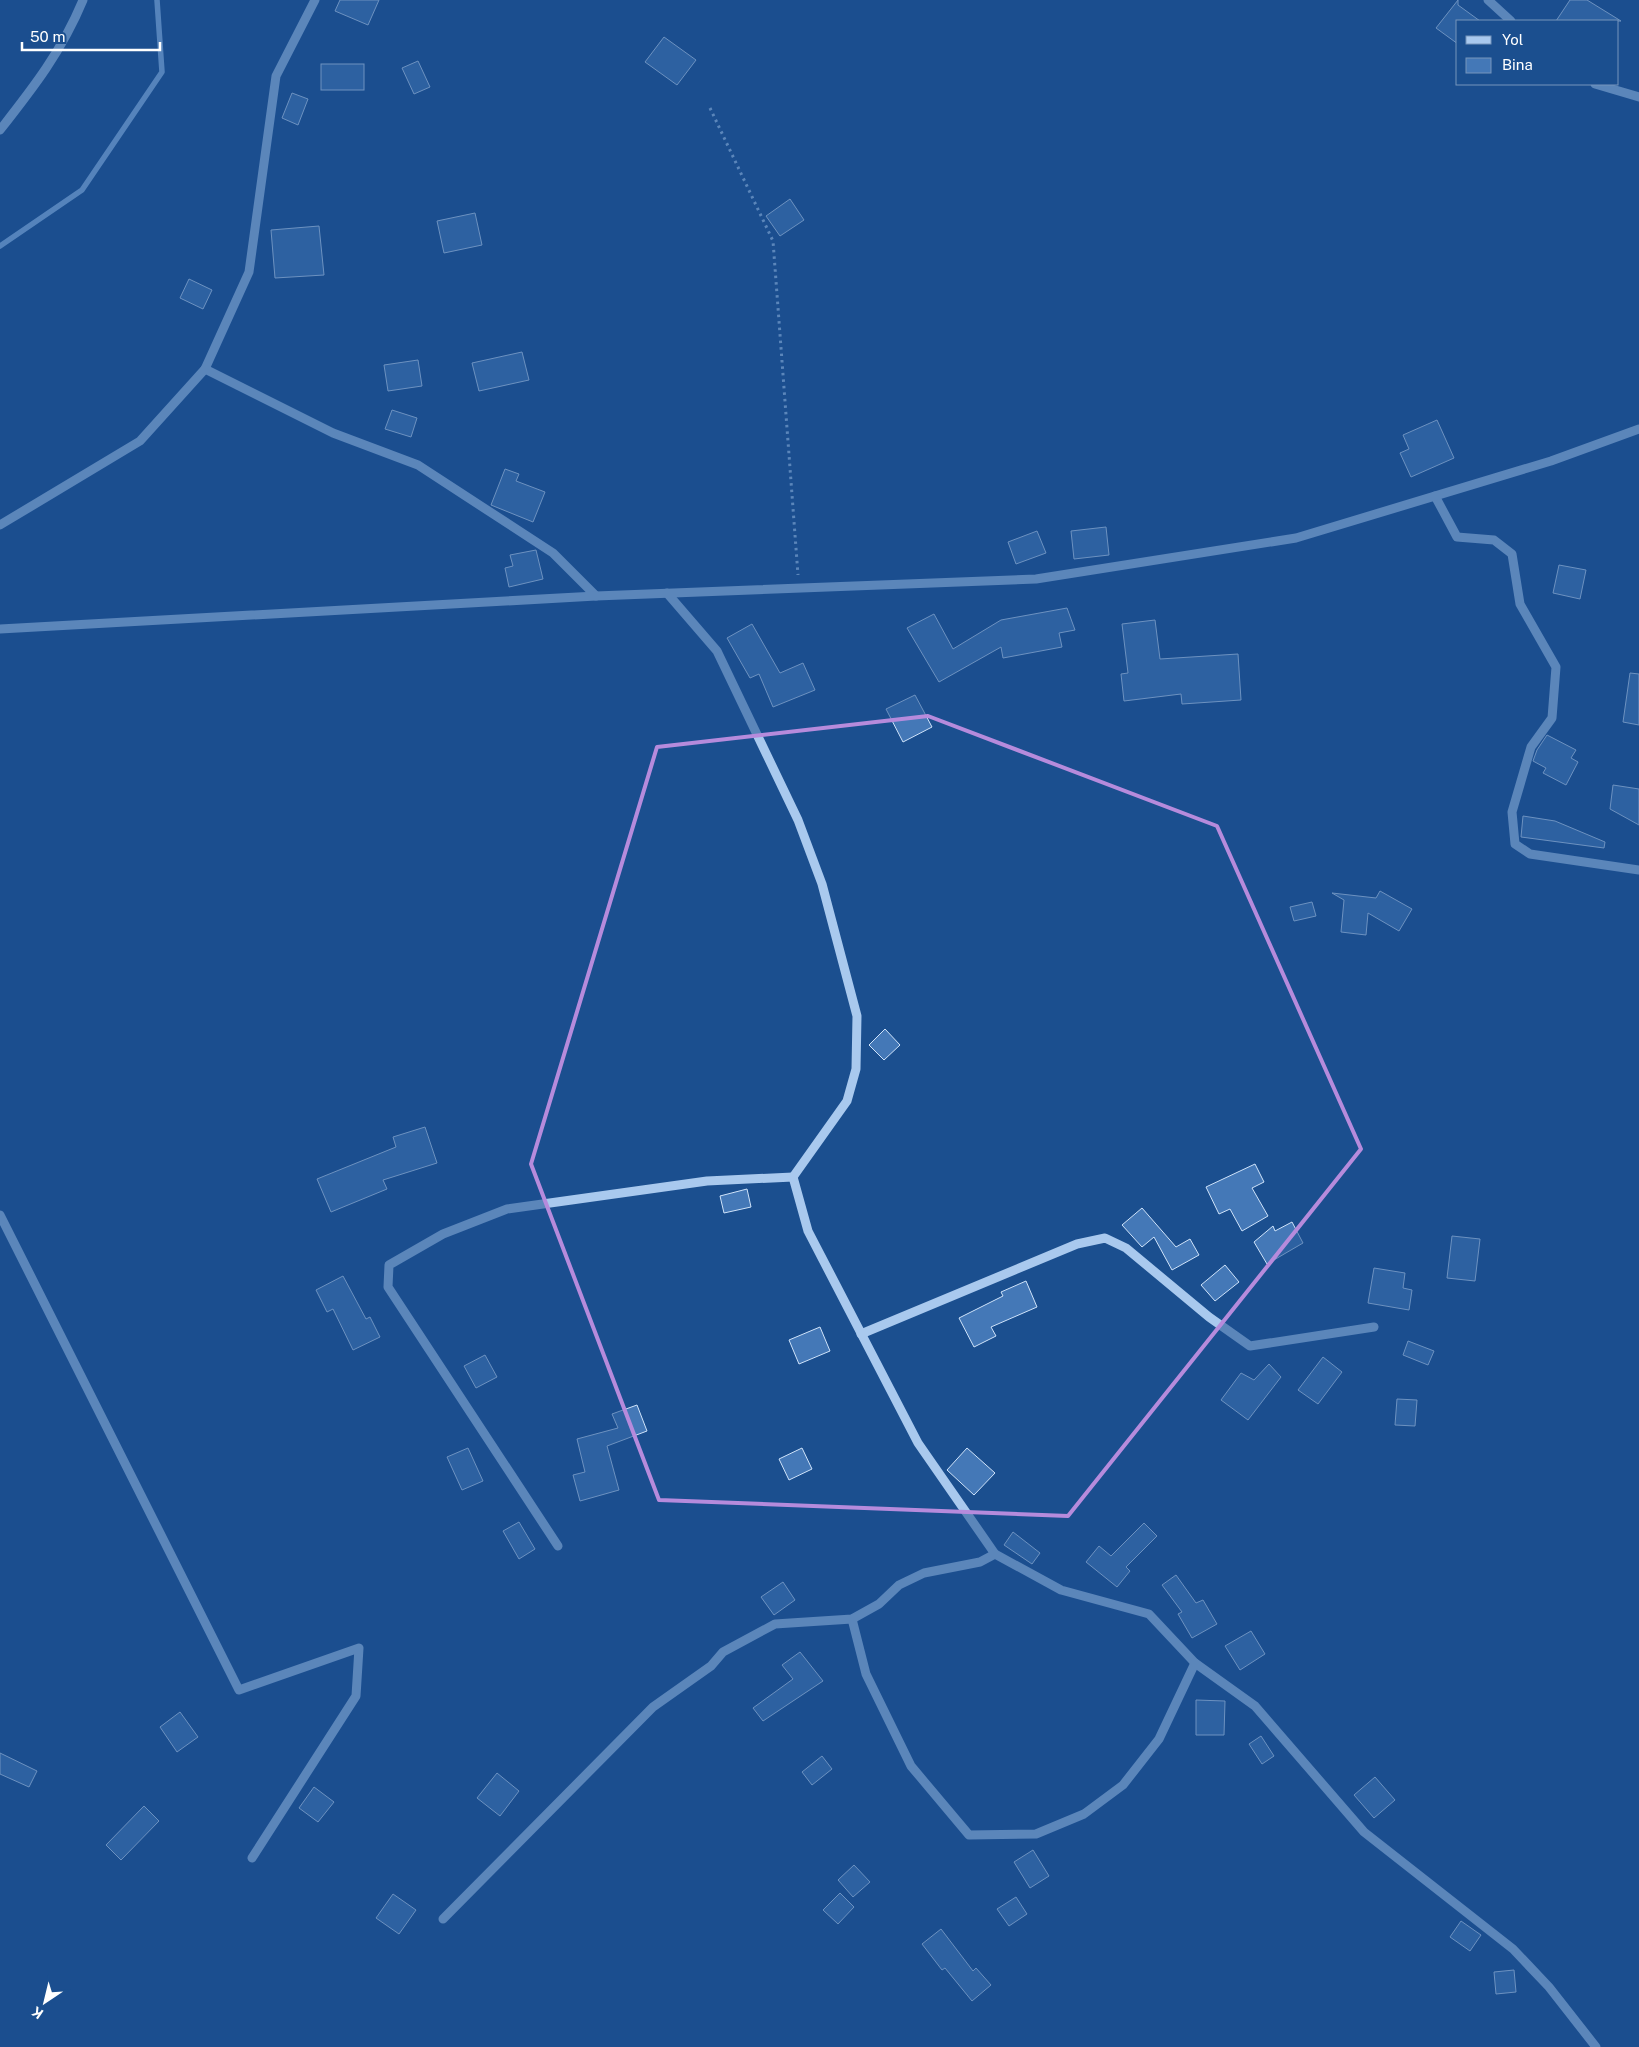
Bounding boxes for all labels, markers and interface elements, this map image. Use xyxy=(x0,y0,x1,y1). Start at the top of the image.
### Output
scale bar xyxy=(22,20,160,52)
legend xyxy=(1456,20,1619,85)
text: 50 m xyxy=(30,28,65,45)
text: Yol xyxy=(1502,31,1523,48)
text: Bina xyxy=(1502,56,1533,73)
north arrow xyxy=(20,1977,70,2027)
text: K xyxy=(29,2003,46,2022)

